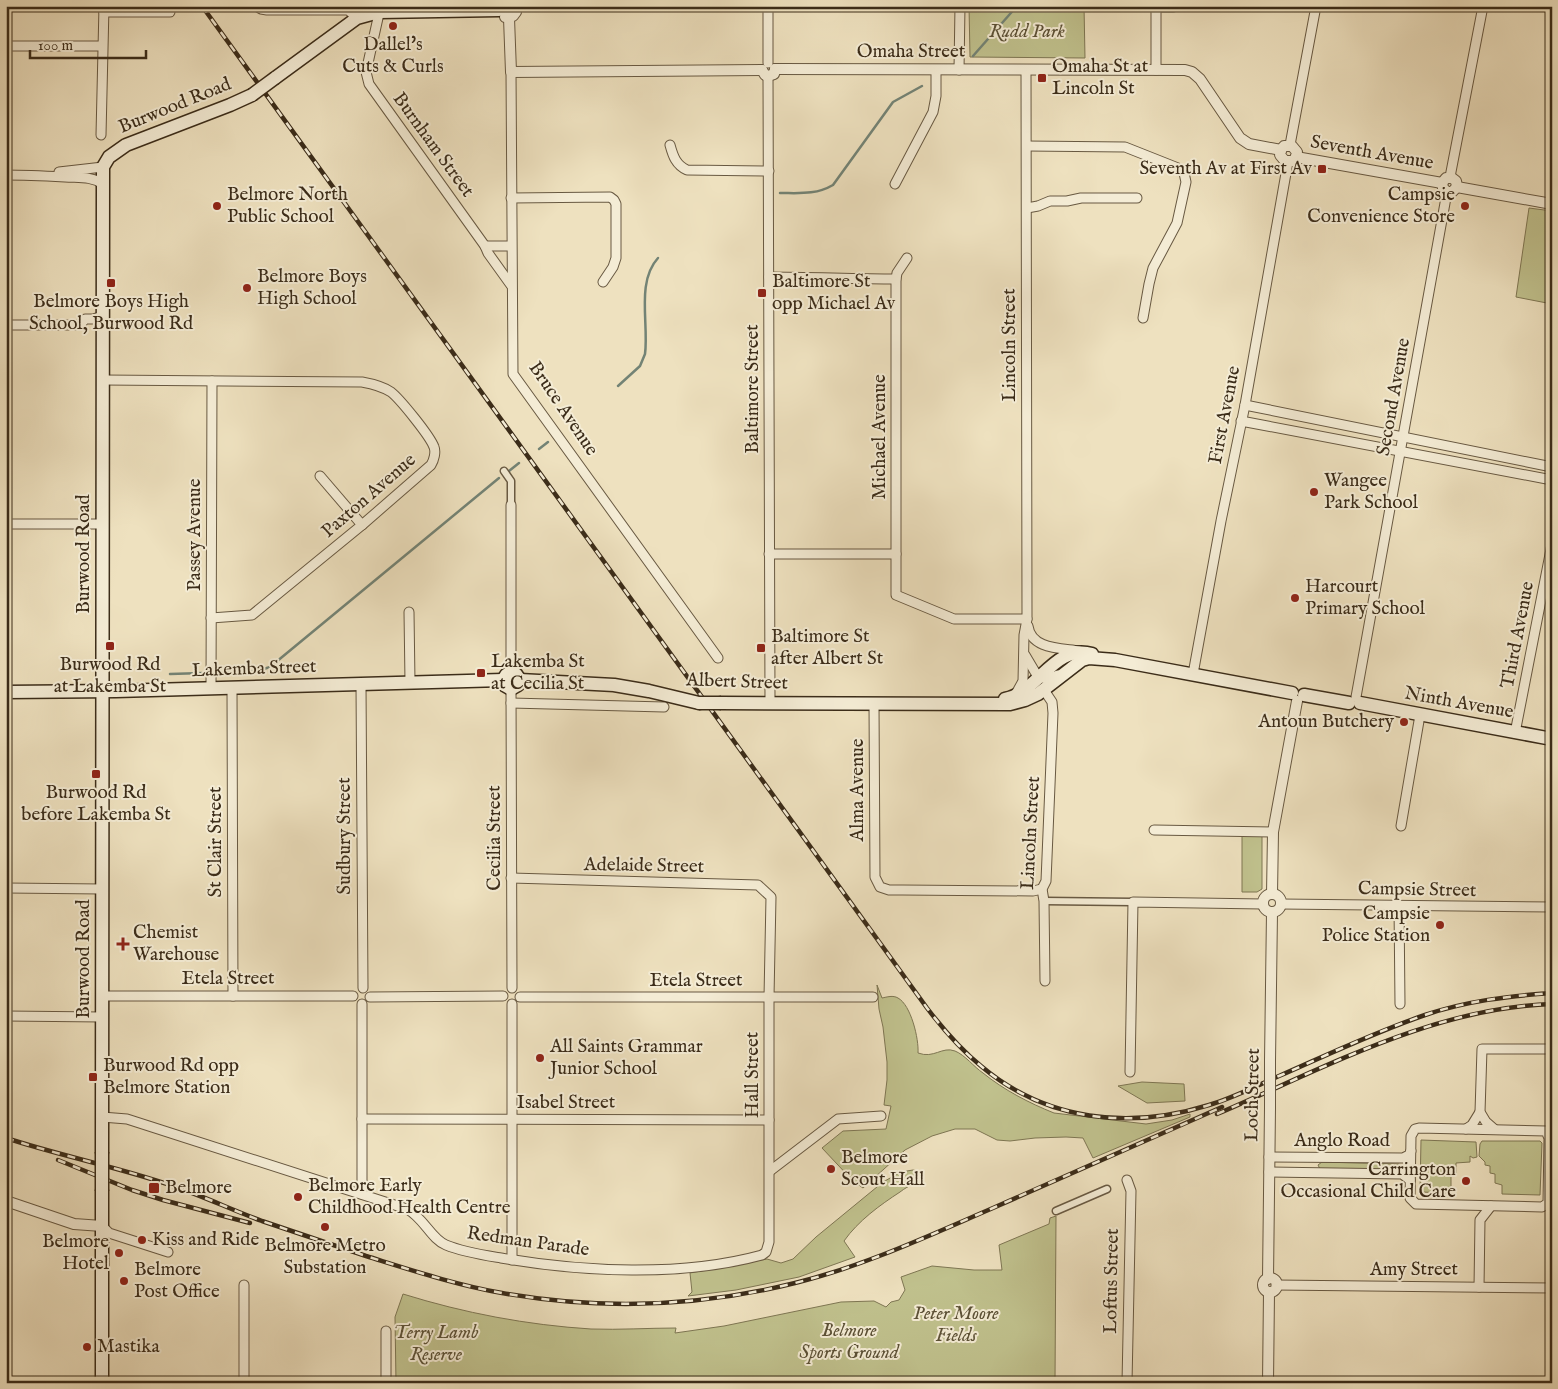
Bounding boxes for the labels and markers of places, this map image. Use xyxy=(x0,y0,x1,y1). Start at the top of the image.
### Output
marker: Dallel's Cuts & Curls xyxy=(387,20,399,32)
place label: Dallel's Cuts & Curls xyxy=(342,33,444,79)
place label: Omaha St at Lincoln St xyxy=(1052,55,1149,101)
marker: Omaha St at Lincoln St xyxy=(1036,72,1048,84)
place label: Seventh Av at First Av xyxy=(1139,157,1313,181)
marker: Seventh Av at First Av xyxy=(1316,163,1328,175)
place label: Belmore North Public School xyxy=(227,183,348,229)
place label: Campsie Convenience Store xyxy=(1307,183,1455,229)
marker: Belmore North Public School xyxy=(211,200,223,212)
marker: Campsie Convenience Store xyxy=(1459,200,1471,212)
place label: Belmore Boys High School xyxy=(257,265,367,311)
place label: Baltimore St opp Michael Av xyxy=(772,270,896,316)
marker: Belmore Boys High School, Burwood Rd xyxy=(105,277,117,289)
marker: Belmore Boys High School xyxy=(241,282,253,294)
marker: Baltimore St opp Michael Av xyxy=(756,287,768,299)
place label: Belmore Boys High School, Burwood Rd xyxy=(29,290,194,336)
place label: Wangee Park School xyxy=(1324,469,1419,515)
marker: Wangee Park School xyxy=(1308,486,1320,498)
place label: Harcourt Primary School xyxy=(1305,575,1426,621)
marker: Harcourt Primary School xyxy=(1289,592,1301,604)
place label: Baltimore St after Albert St xyxy=(771,625,884,671)
marker: Burwood Rd at Lakemba St xyxy=(104,640,116,652)
marker: Baltimore St after Albert St xyxy=(755,642,767,654)
place label: Lakemba St at Cecilia St xyxy=(491,650,585,696)
place label: Burwood Rd at Lakemba St xyxy=(54,653,167,699)
marker: Lakemba St at Cecilia St xyxy=(475,667,487,679)
place label: Antoun Butchery xyxy=(1257,710,1395,734)
marker: Antoun Butchery xyxy=(1398,716,1410,728)
marker: Burwood Rd before Lakemba St xyxy=(90,768,102,780)
place label: Burwood Rd before Lakemba St xyxy=(21,781,171,827)
place label: Campsie Police Station xyxy=(1322,902,1430,948)
marker: Campsie Police Station xyxy=(1434,919,1446,931)
place label: Chemist Warehouse xyxy=(133,921,220,967)
marker: Chemist Warehouse xyxy=(117,938,129,950)
place label: All Saints Grammar Junior School xyxy=(548,1035,703,1081)
marker: All Saints Grammar Junior School xyxy=(534,1052,546,1064)
place label: Burwood Rd opp Belmore Station xyxy=(103,1054,239,1100)
marker: Burwood Rd opp Belmore Station xyxy=(87,1071,99,1083)
place label: Belmore Scout Hall xyxy=(841,1146,925,1192)
place label: Carrington Occasional Child Care xyxy=(1281,1158,1456,1204)
marker: Belmore Scout Hall xyxy=(825,1163,837,1175)
place label: Belmore Early Childhood Health Centre xyxy=(308,1174,511,1220)
marker: Carrington Occasional Child Care xyxy=(1460,1175,1472,1187)
place label: Belmore xyxy=(165,1176,232,1200)
marker: Belmore xyxy=(147,1181,161,1195)
marker: Belmore Early Childhood Health Centre xyxy=(292,1191,304,1203)
marker: Belmore Metro Substation xyxy=(319,1221,331,1233)
place label: Kiss and Ride xyxy=(152,1228,259,1252)
place label: Belmore Hotel xyxy=(42,1230,110,1276)
marker: Kiss and Ride xyxy=(136,1234,148,1246)
place label: Belmore Metro Substation xyxy=(264,1234,386,1280)
marker: Belmore Hotel xyxy=(113,1247,125,1259)
place label: Belmore Post Office xyxy=(134,1258,220,1304)
marker: Belmore Post Office xyxy=(118,1275,130,1287)
place label: Mastika xyxy=(97,1335,161,1359)
marker: Mastika xyxy=(81,1341,93,1353)

